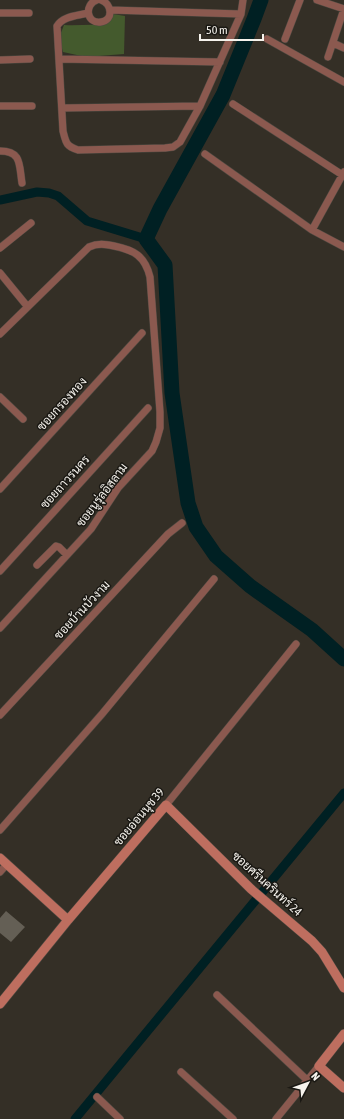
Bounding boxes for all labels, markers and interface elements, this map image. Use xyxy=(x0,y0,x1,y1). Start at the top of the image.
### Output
scale bar xyxy=(200,16,263,42)
text: 50 m xyxy=(206,23,228,37)
street label: ซอยกรองทอง xyxy=(34,374,90,434)
street label: ซอยถาวรนคร xyxy=(37,452,93,511)
street label: ซอยนูรุ่ลอิสลาม xyxy=(74,460,132,531)
street label: ซอยบ้านบัวงาม xyxy=(51,578,113,642)
street label: ซอยอ่อนนุช 39 xyxy=(111,785,169,850)
street label: ซอยศรีนครินทร์ 24 xyxy=(229,848,306,919)
north arrow xyxy=(288,1063,328,1103)
text: N xyxy=(309,1070,322,1083)

